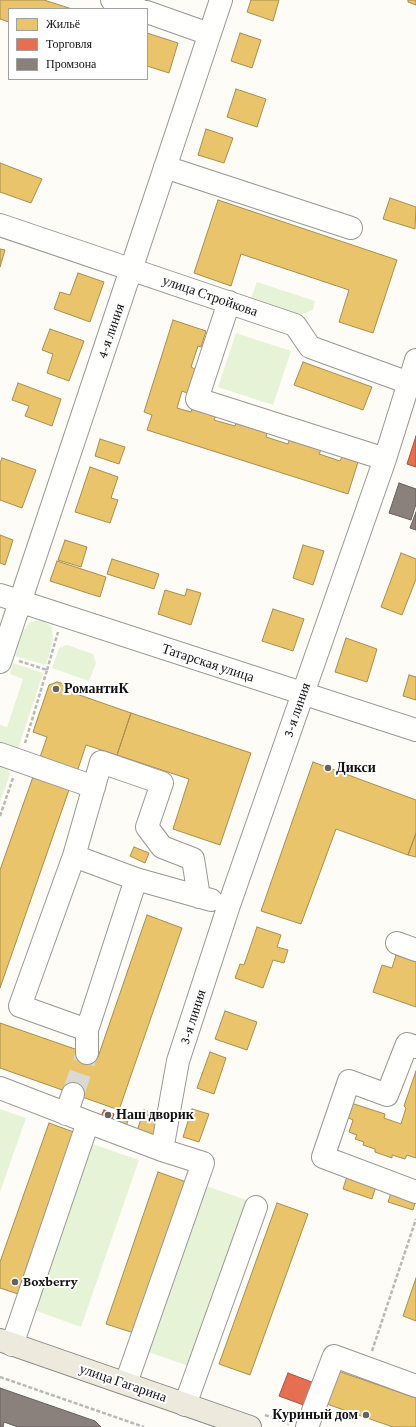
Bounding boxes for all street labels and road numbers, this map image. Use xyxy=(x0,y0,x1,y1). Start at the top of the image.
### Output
street label: улица Стройкова xyxy=(160,272,260,320)
street label: 4-я линия xyxy=(94,301,128,361)
street label: Татарская улица xyxy=(160,640,256,686)
street label: 3-я линия xyxy=(280,680,314,740)
street label: 3-я линия xyxy=(176,987,210,1047)
street label: улица Гагарина xyxy=(77,1360,169,1406)

